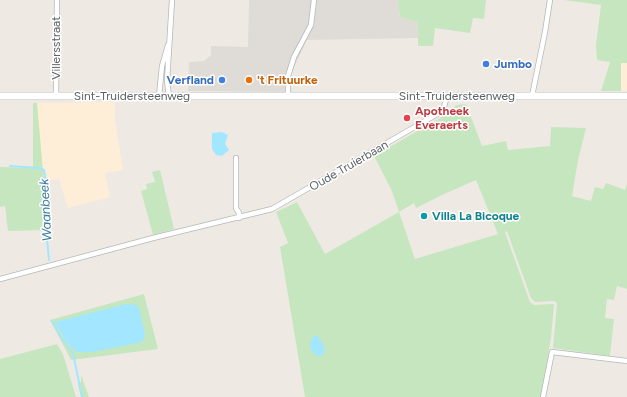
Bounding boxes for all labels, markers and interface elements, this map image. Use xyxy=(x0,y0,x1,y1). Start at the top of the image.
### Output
street label: Villersstraat xyxy=(49,16,63,80)
place label: Jumbo xyxy=(494,57,532,71)
marker: Jumbo xyxy=(481,59,491,69)
place label: Verfland xyxy=(167,73,214,87)
place label: 't Frituurke xyxy=(257,73,318,87)
marker: Verfland xyxy=(217,75,227,85)
marker: 't Frituurke xyxy=(244,75,254,85)
street label: Sint-Truidersteenweg xyxy=(74,89,190,103)
street label: Sint-Truidersteenweg xyxy=(399,89,515,103)
place label: Apotheek Everaerts xyxy=(415,104,469,132)
marker: Apotheek Everaerts xyxy=(402,113,412,123)
street label: Oude Truierbaan xyxy=(307,138,391,194)
water label: Waanbeek xyxy=(37,178,55,242)
place label: Villa La Bicoque xyxy=(432,209,519,223)
marker: Villa La Bicoque xyxy=(419,211,429,221)

